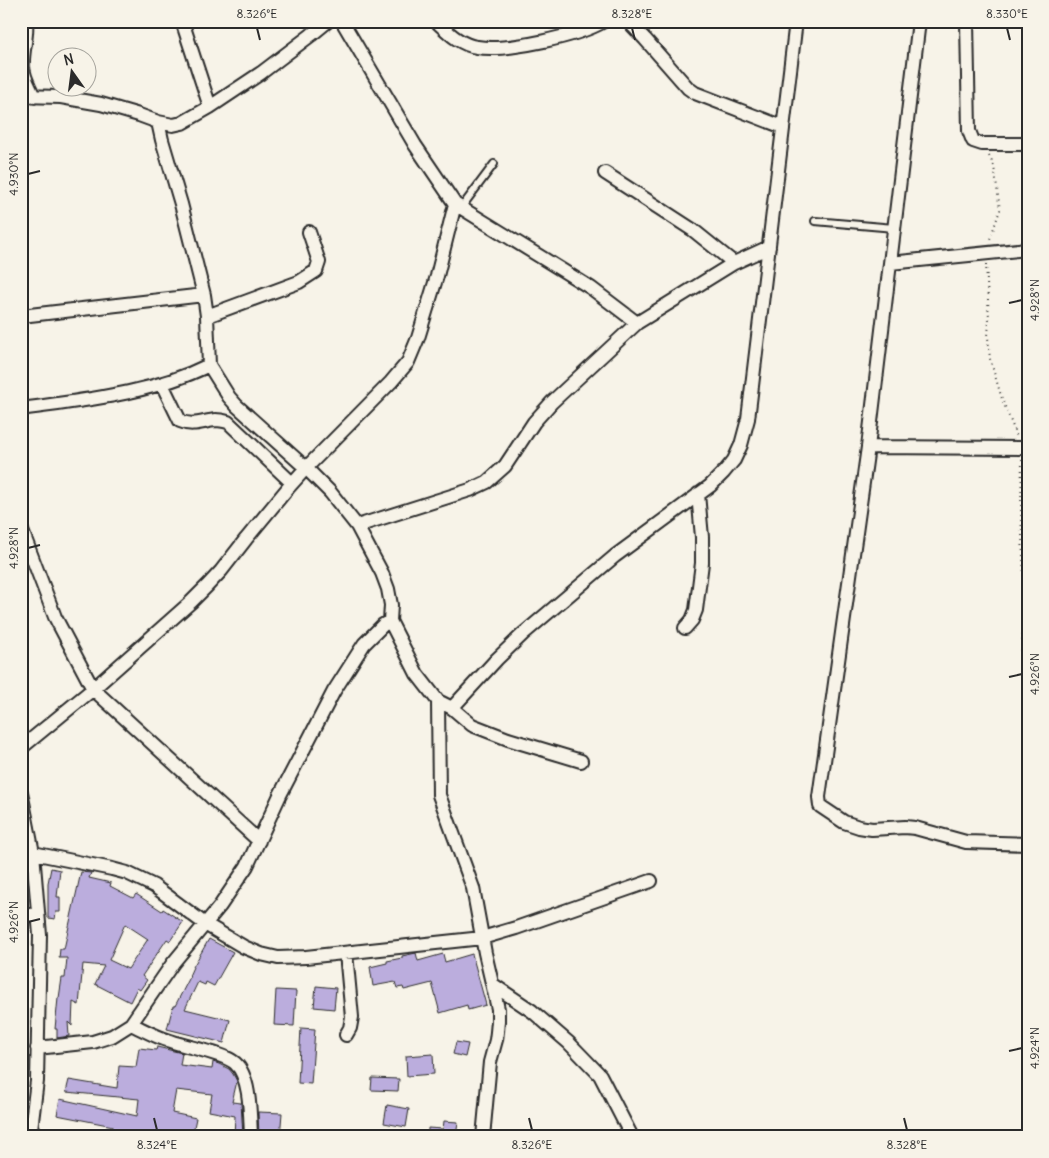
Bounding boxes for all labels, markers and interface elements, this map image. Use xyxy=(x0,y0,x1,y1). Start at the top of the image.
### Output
text: 8.326°E xyxy=(237,6,277,21)
text: 8.328°E xyxy=(612,6,652,21)
text: 8.330°E xyxy=(986,6,1028,21)
north arrow xyxy=(48,48,98,98)
text: N xyxy=(62,49,76,69)
text: 4.930°N xyxy=(6,152,21,196)
text: 4.928°N xyxy=(1027,279,1042,321)
text: 4.928°N xyxy=(6,527,21,569)
text: 4.926°N xyxy=(1027,653,1042,695)
text: 4.926°N xyxy=(6,901,21,943)
text: 4.924°N xyxy=(1027,1027,1042,1069)
text: 8.324°E xyxy=(137,1137,177,1152)
text: 8.326°E xyxy=(512,1137,552,1152)
text: 8.328°E xyxy=(887,1137,927,1152)

